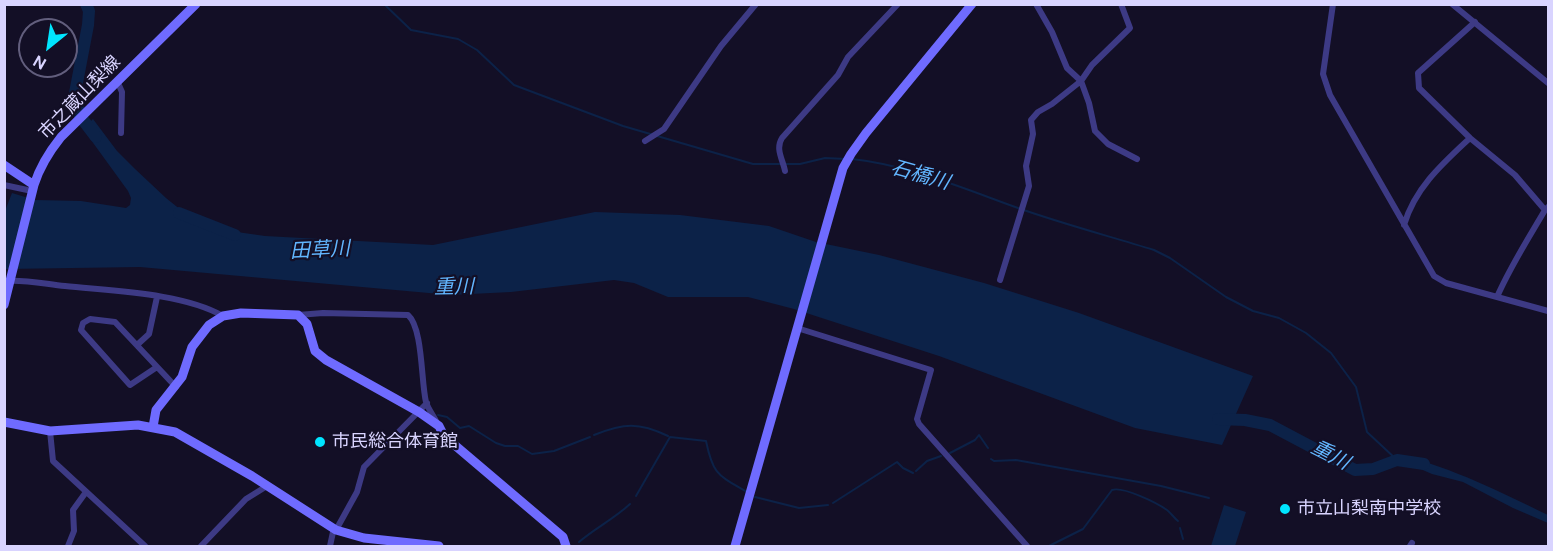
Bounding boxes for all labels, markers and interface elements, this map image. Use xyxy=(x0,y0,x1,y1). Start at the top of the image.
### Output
north arrow xyxy=(18,18,78,78)
text: N xyxy=(29,50,50,74)
street label: 市之蔵山梨線 xyxy=(35,52,125,144)
water label: 石橋川 xyxy=(888,156,952,196)
water label: 田草川 xyxy=(289,237,351,265)
water label: 重川 xyxy=(434,276,474,300)
place label: 市民総合体育館 xyxy=(332,431,458,453)
marker: 市民総合体育館 xyxy=(313,435,327,449)
water label: 重川 xyxy=(1307,436,1353,476)
place label: 市立山梨南中学校 xyxy=(1297,498,1441,520)
marker: 市立山梨南中学校 xyxy=(1278,502,1292,516)

